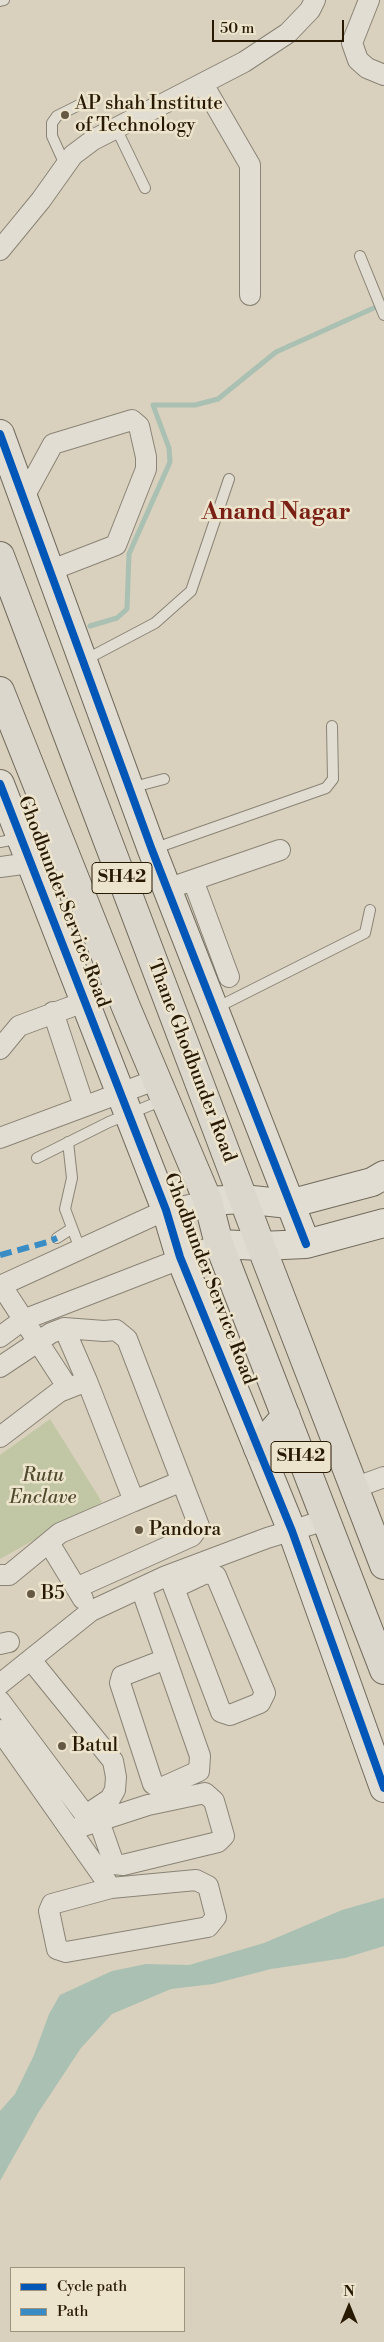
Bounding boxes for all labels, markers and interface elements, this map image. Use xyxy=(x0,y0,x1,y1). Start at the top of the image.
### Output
scale bar xyxy=(214,10,346,42)
text: 50 m xyxy=(220,19,254,38)
place label: AP shah Institute of Technology xyxy=(75,93,223,137)
marker: AP shah Institute of Technology xyxy=(59,109,71,121)
district label: Anand Nagar xyxy=(201,499,351,527)
street label: Ghodbunder Service Road xyxy=(12,793,114,1011)
road number: SH42 xyxy=(92,862,152,894)
street label: Thane Ghodbunder Road xyxy=(142,956,240,1166)
street label: Ghodbunder Service Road xyxy=(158,1170,260,1388)
road number: SH42 xyxy=(271,1441,331,1472)
park label: Rutu Enclave xyxy=(10,1465,76,1509)
place label: Pandora xyxy=(149,1519,221,1541)
marker: Pandora xyxy=(133,1524,145,1536)
place label: B5 xyxy=(41,1583,65,1605)
marker: B5 xyxy=(25,1588,37,1600)
place label: Batul xyxy=(72,1735,118,1757)
marker: Batul xyxy=(56,1740,68,1752)
legend xyxy=(10,2267,185,2332)
text: Cycle path xyxy=(57,2277,127,2296)
north arrow xyxy=(324,2282,374,2332)
text: N xyxy=(343,2283,355,2301)
text: Path xyxy=(57,2302,89,2321)

